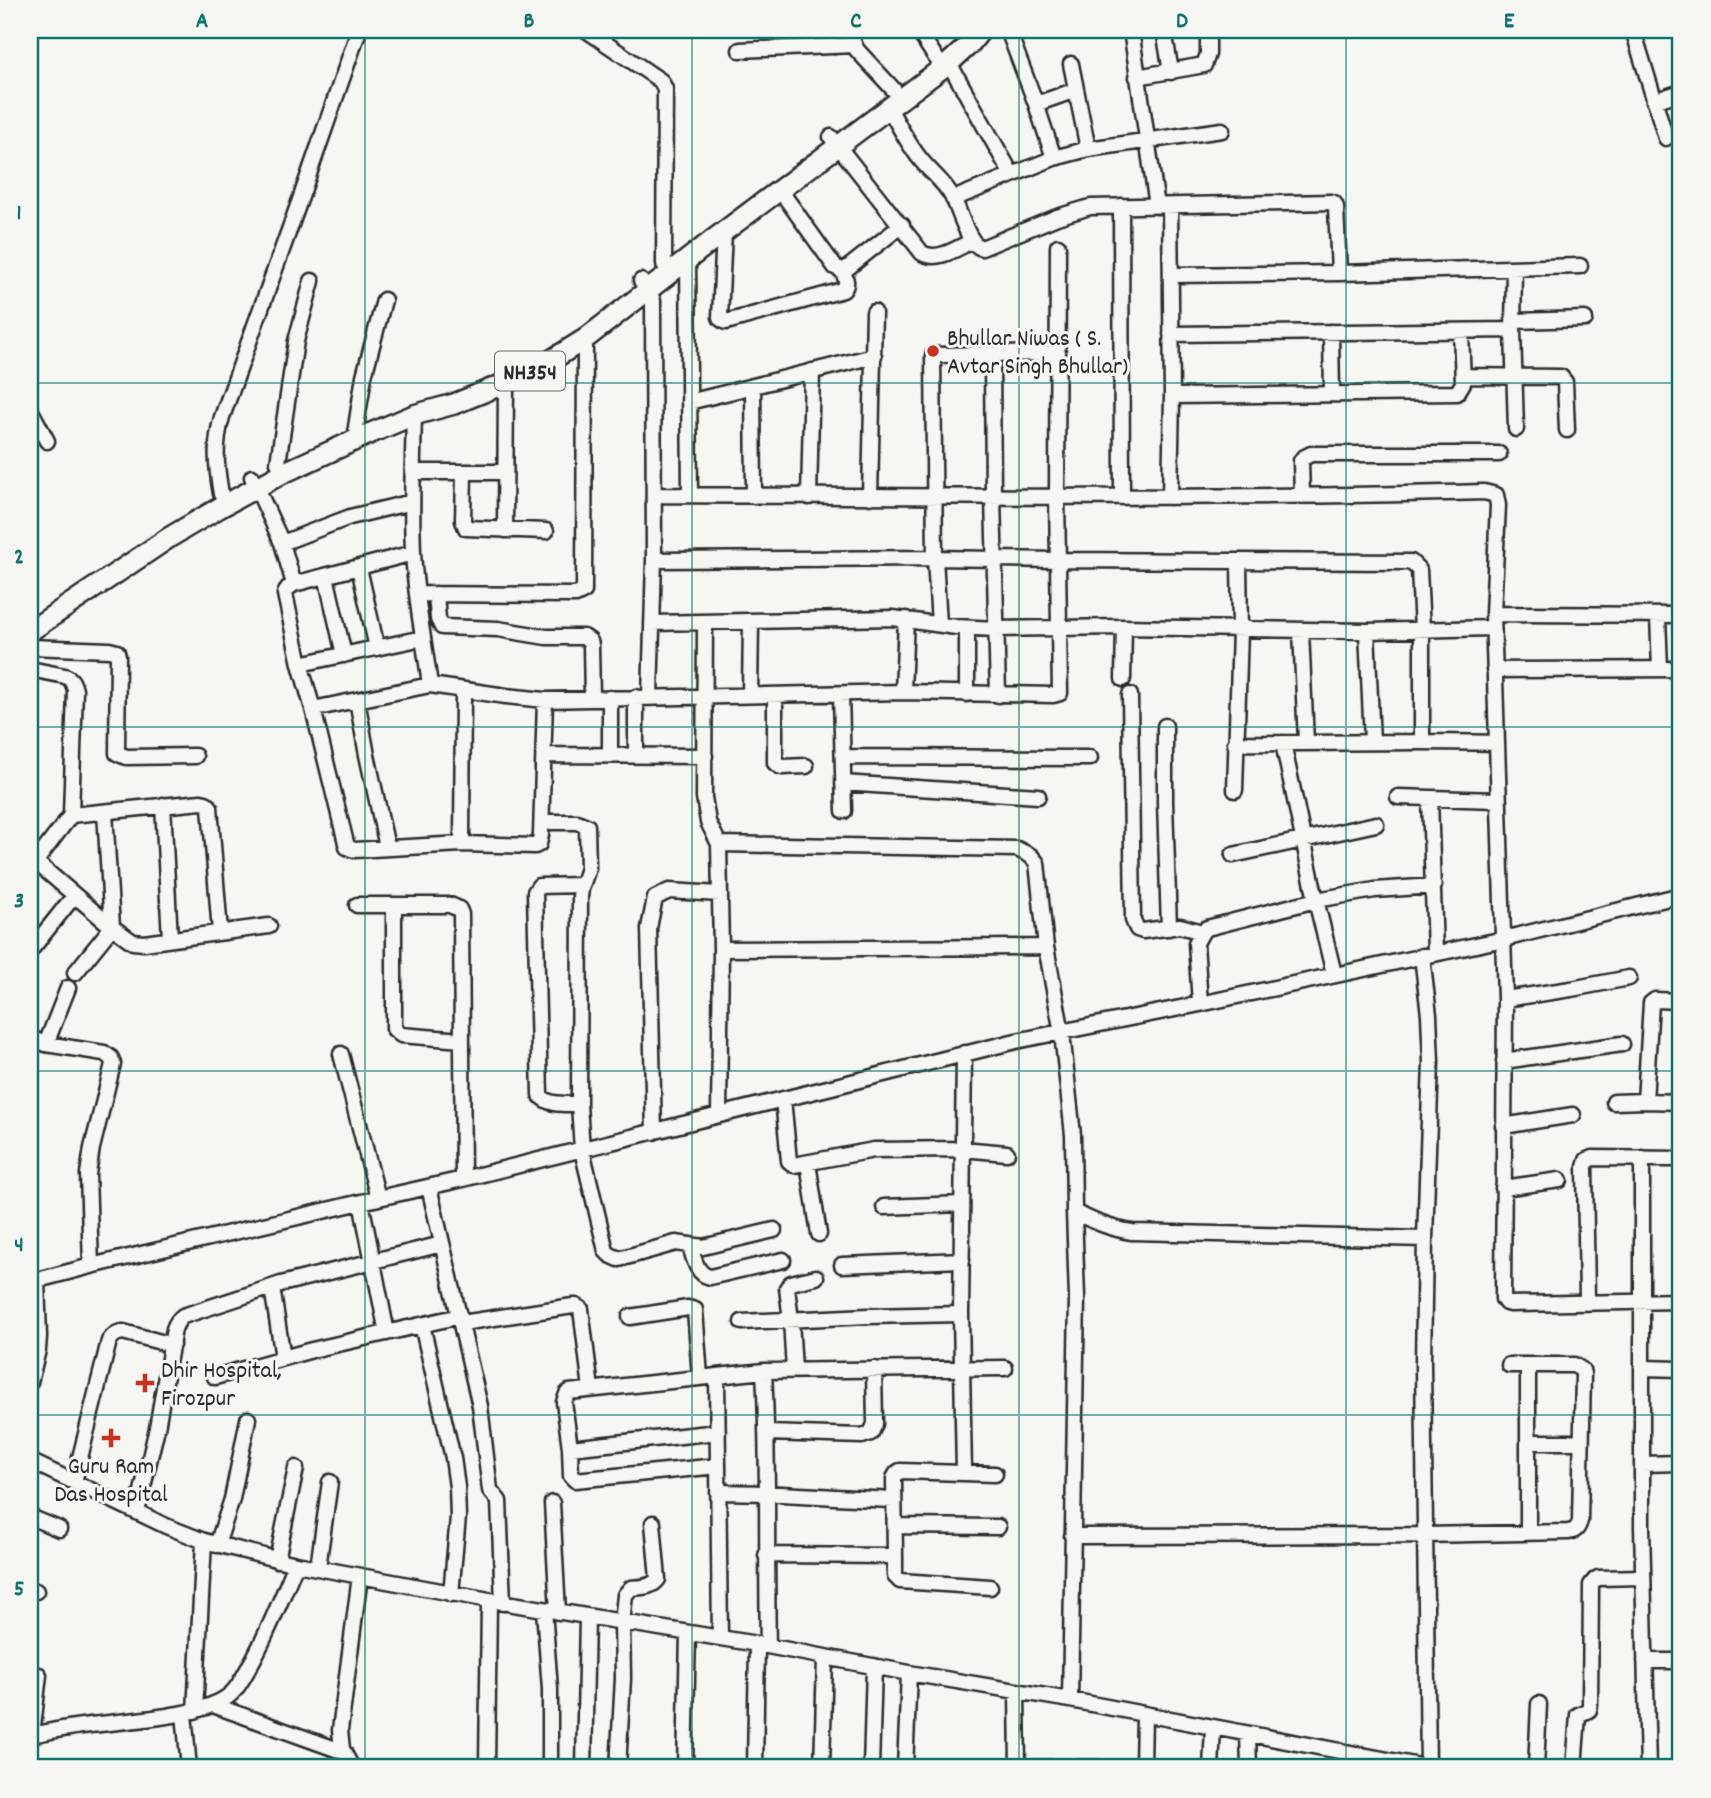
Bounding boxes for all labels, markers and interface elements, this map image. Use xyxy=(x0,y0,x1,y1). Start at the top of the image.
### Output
text: A xyxy=(196,6,208,39)
text: B xyxy=(524,6,535,39)
text: C xyxy=(850,6,862,39)
text: D xyxy=(1176,6,1188,39)
text: E xyxy=(1504,6,1515,39)
text: 1 xyxy=(16,198,22,231)
place label: Bhullar Niwas ( S. Avtar Singh Bhullar) xyxy=(947,323,1128,385)
marker: Bhullar Niwas ( S. Avtar Singh Bhullar) xyxy=(925,343,941,359)
road number: NH354 xyxy=(495,352,565,390)
text: 2 xyxy=(14,542,24,575)
text: 3 xyxy=(14,886,24,919)
text: 4 xyxy=(14,1230,24,1263)
place label: Dhir Hospital, Firozpur xyxy=(161,1355,282,1417)
marker: Dhir Hospital, Firozpur xyxy=(135,1373,155,1393)
marker: Guru Ram Das Hospital xyxy=(101,1428,121,1448)
place label: Guru Ram Das Hospital xyxy=(54,1451,168,1513)
text: 5 xyxy=(14,1574,24,1607)

